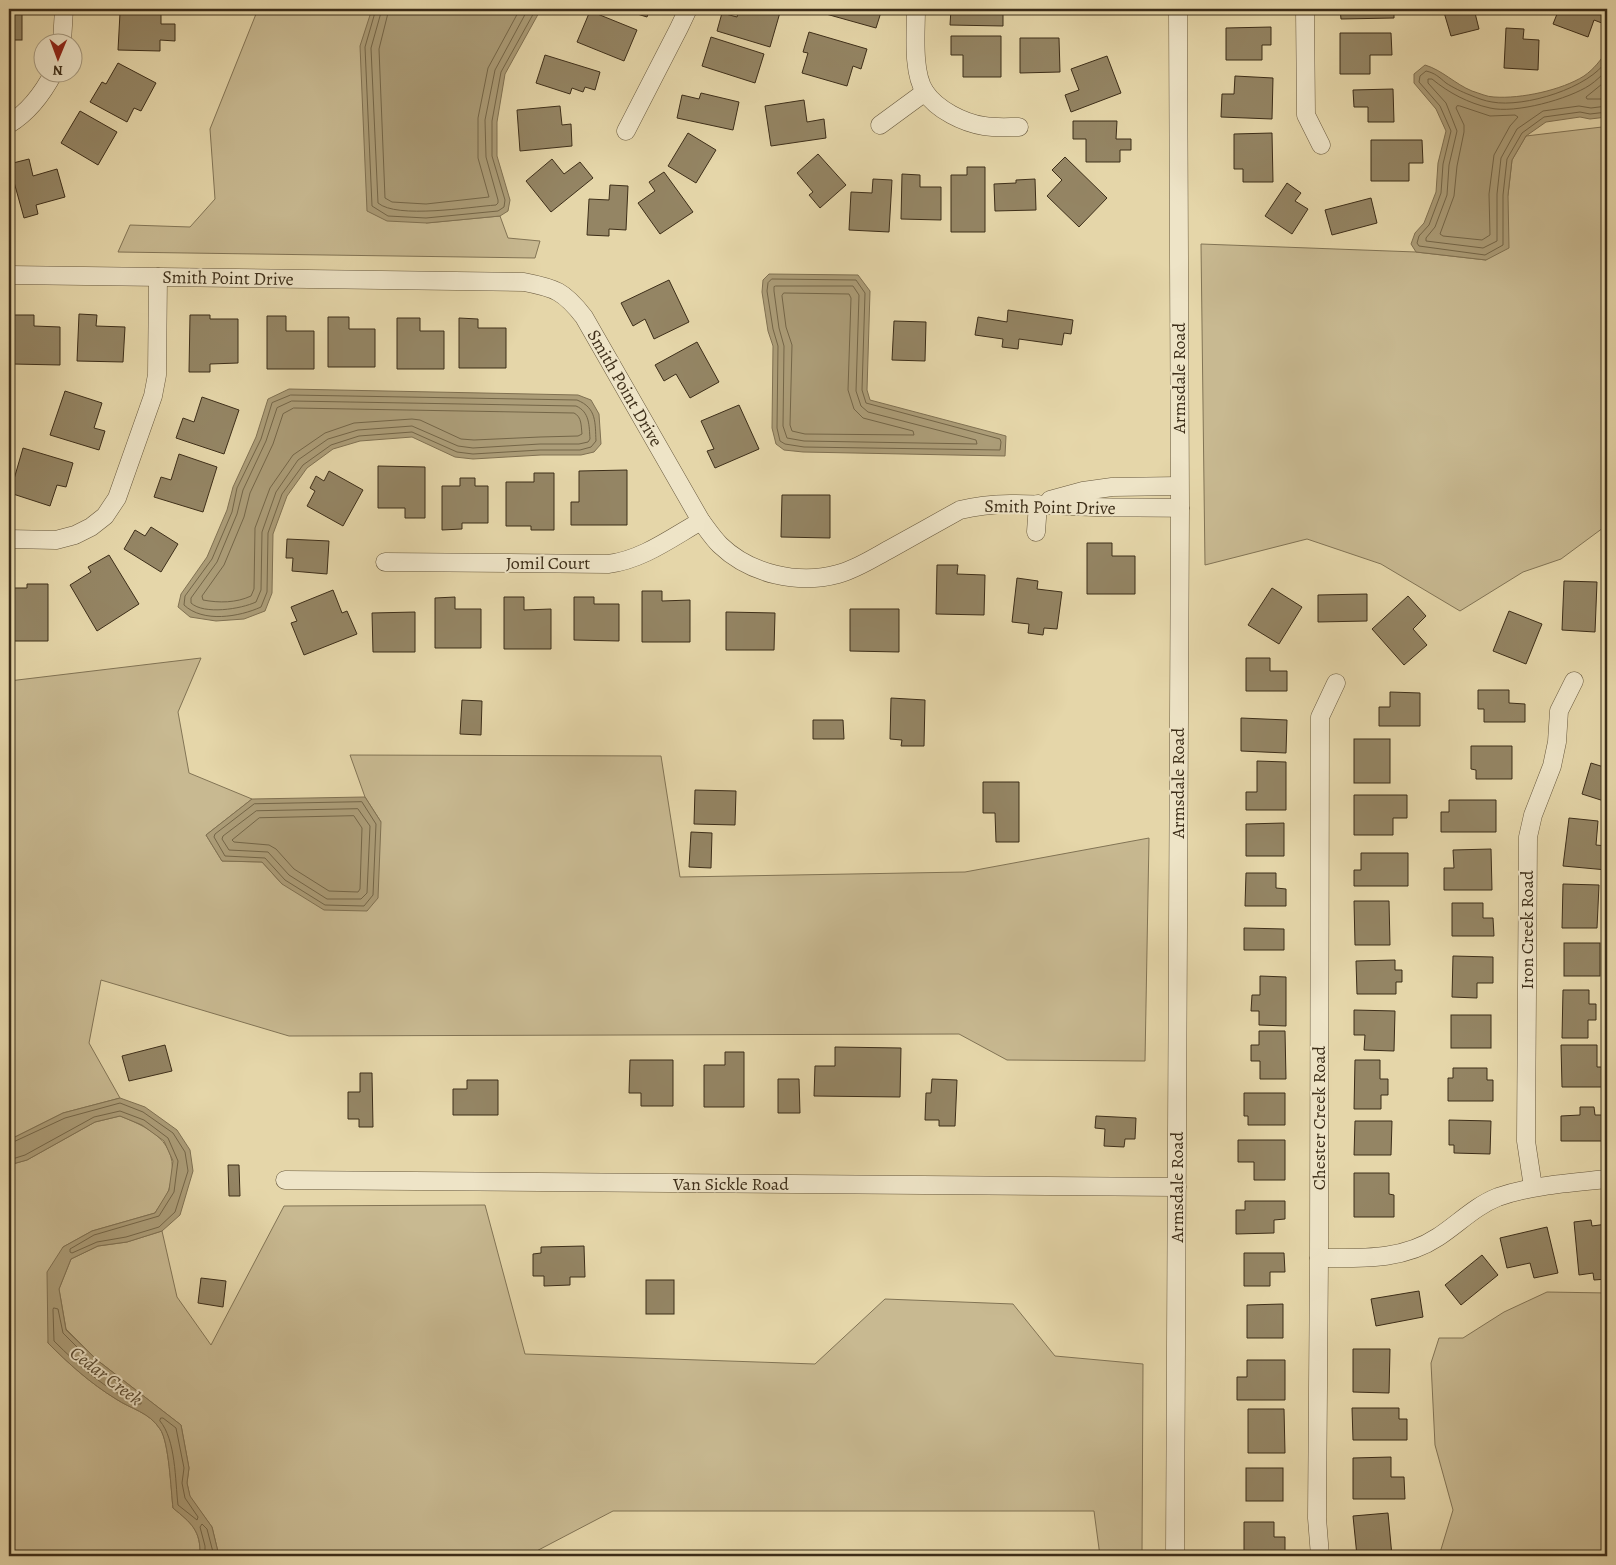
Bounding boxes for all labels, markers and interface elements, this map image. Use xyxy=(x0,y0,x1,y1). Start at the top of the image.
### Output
north arrow xyxy=(32,32,82,82)
text: N xyxy=(53,61,63,80)
street label: Smith Point Drive xyxy=(162,265,294,291)
street label: Armsdale Road xyxy=(1167,322,1191,434)
street label: Smith Point Drive xyxy=(582,325,668,451)
street label: Smith Point Drive xyxy=(984,494,1116,520)
street label: Jomil Court xyxy=(506,551,590,575)
street label: Armsdale Road xyxy=(1166,727,1190,839)
street label: Iron Creek Road xyxy=(1515,870,1539,990)
street label: Chester Creek Road xyxy=(1307,1045,1331,1190)
street label: Armsdale Road xyxy=(1165,1131,1189,1243)
street label: Van Sickle Road xyxy=(672,1172,789,1196)
water label: Cedar Creek xyxy=(64,1340,148,1412)

